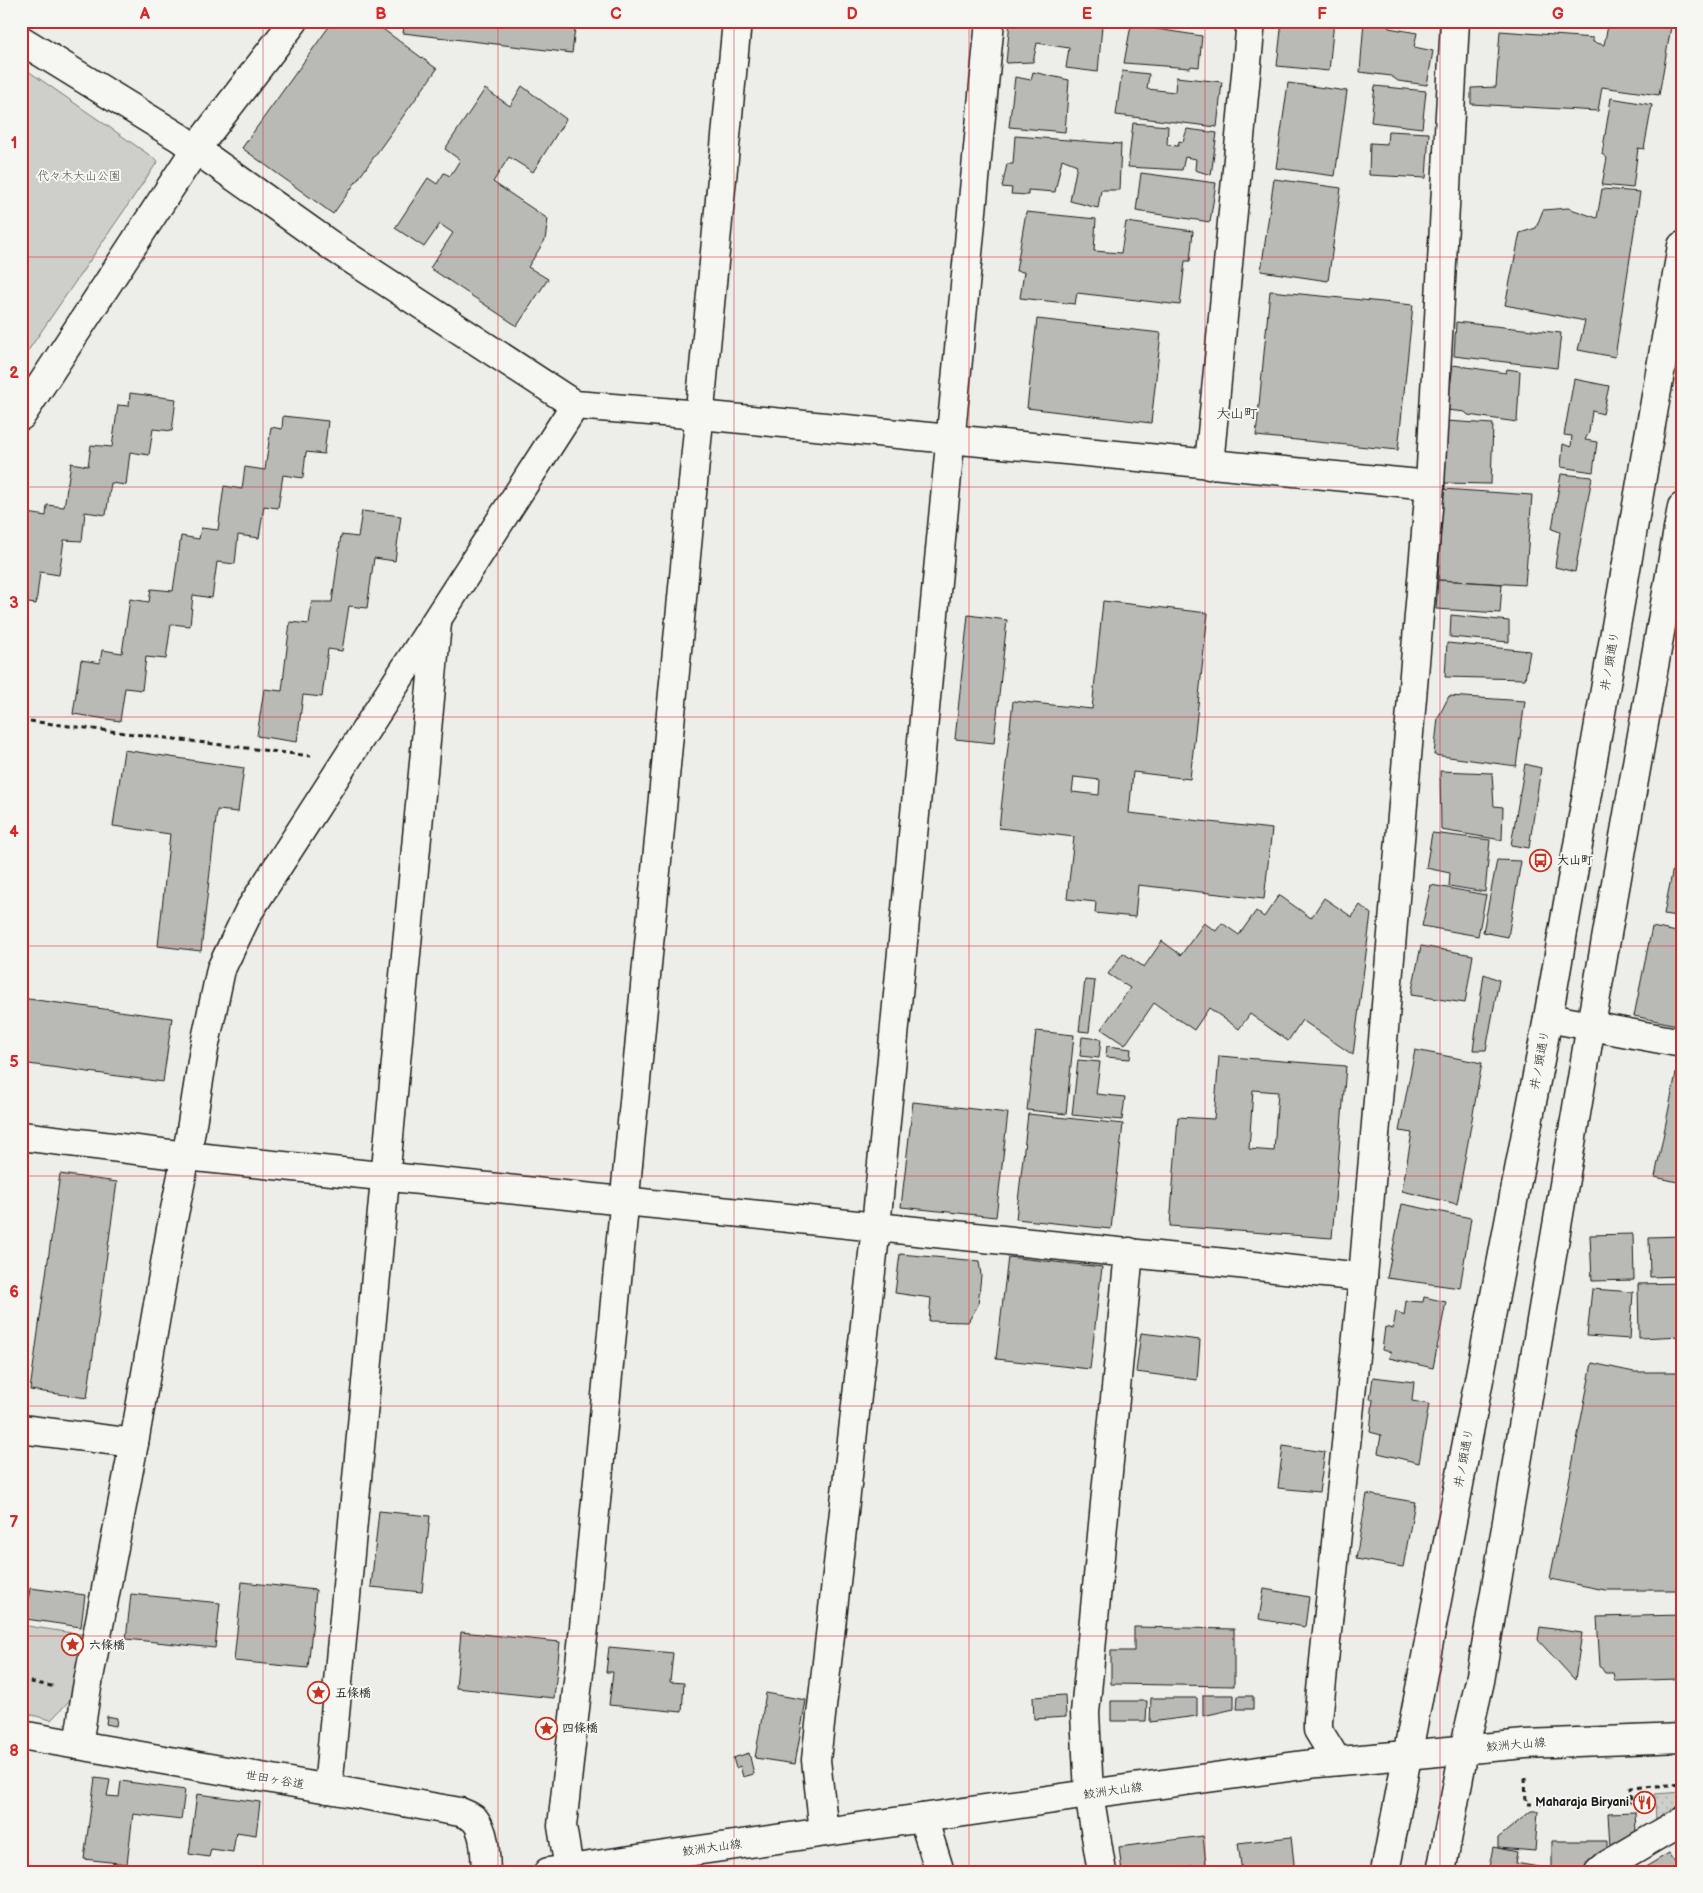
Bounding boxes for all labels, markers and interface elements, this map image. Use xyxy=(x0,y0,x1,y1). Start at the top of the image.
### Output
text: A xyxy=(139,5,150,24)
text: B xyxy=(375,5,387,24)
text: C xyxy=(610,5,622,24)
text: D xyxy=(846,5,858,24)
text: E xyxy=(1082,5,1092,24)
text: F xyxy=(1317,5,1327,24)
text: G xyxy=(1552,5,1564,24)
text: 1 xyxy=(11,134,17,153)
park label: 代々木大山公園 xyxy=(37,169,121,184)
text: 2 xyxy=(9,364,19,383)
district label: 大山町 xyxy=(1216,405,1258,422)
text: 3 xyxy=(9,594,19,613)
street label: 井ノ頭通り xyxy=(1597,630,1623,692)
text: 4 xyxy=(9,823,19,842)
bus stop icon: 大山町 xyxy=(1529,848,1553,872)
place label: 大山町 xyxy=(1557,853,1593,868)
street label: 井ノ頭通り xyxy=(1527,1029,1553,1091)
text: 5 xyxy=(9,1053,19,1072)
text: 6 xyxy=(9,1283,19,1302)
street label: 井ノ頭通り xyxy=(1451,1427,1477,1489)
text: 7 xyxy=(10,1513,19,1532)
place icon: 六條橋 xyxy=(61,1633,85,1657)
place label: 六條橋 xyxy=(89,1638,125,1653)
place icon: 五條橋 xyxy=(307,1681,331,1705)
place label: 五條橋 xyxy=(335,1686,371,1701)
place icon: 四條橋 xyxy=(534,1716,558,1740)
place label: 四條橋 xyxy=(562,1721,598,1736)
street label: 鮫洲大山線 xyxy=(1485,1735,1547,1755)
text: 8 xyxy=(9,1742,19,1761)
street label: 世田ヶ谷道 xyxy=(244,1767,306,1793)
street label: 鮫洲大山線 xyxy=(1082,1779,1144,1803)
restaurant icon: Maharaja Biryani xyxy=(1633,1790,1657,1814)
place label: Maharaja Biryani xyxy=(1535,1795,1629,1810)
street label: 鮫洲大山線 xyxy=(681,1836,743,1860)

